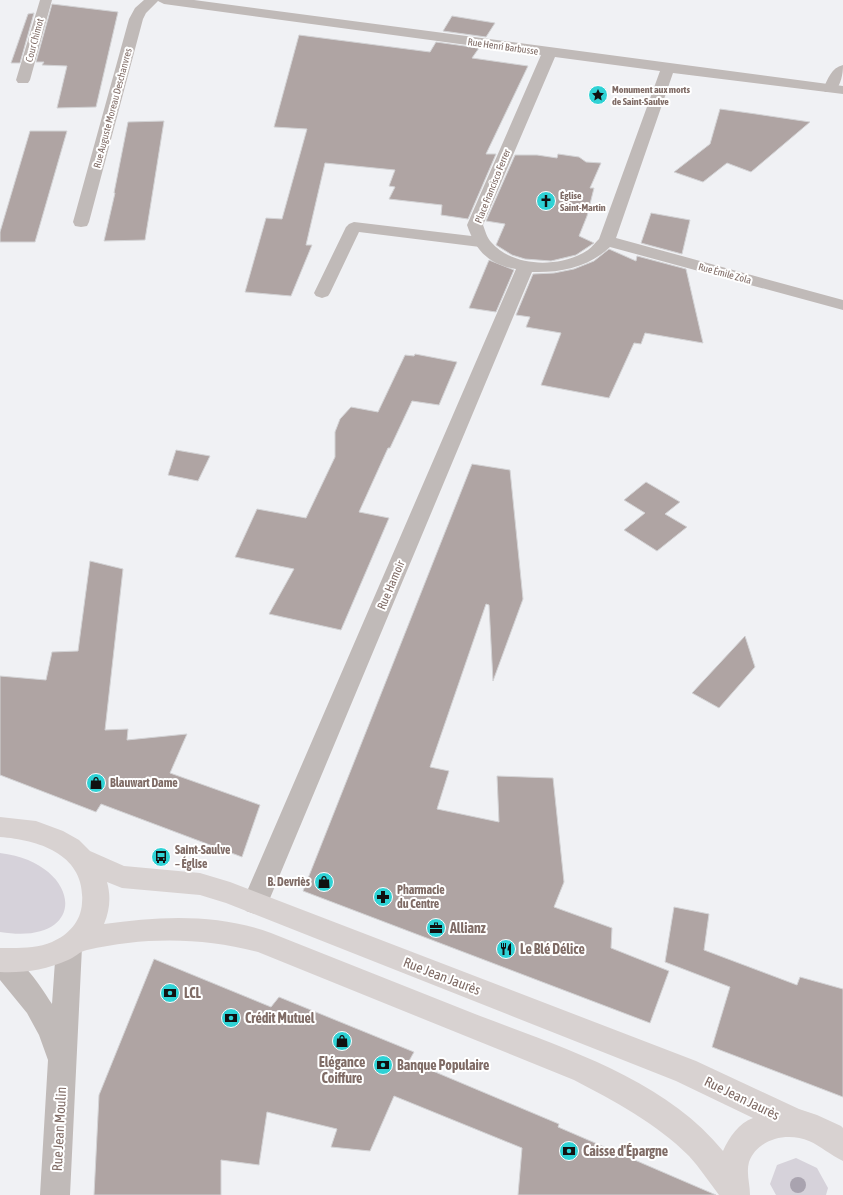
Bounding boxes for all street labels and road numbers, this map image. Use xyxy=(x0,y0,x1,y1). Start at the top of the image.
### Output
street label: Cour Chimot xyxy=(23,17,46,63)
street label: Rue Henri Barbusse xyxy=(467,36,539,57)
street label: Rue Auguste Moreau Deschanvres xyxy=(91,47,134,169)
street label: Place Francisco Ferrer xyxy=(473,147,513,225)
street label: Rue Émile Zola xyxy=(697,261,753,286)
street label: Rue Hamoir xyxy=(374,558,408,612)
street label: Rue Jean Jaurès xyxy=(401,954,483,998)
street label: Rue Jean Jaurès xyxy=(702,1073,782,1123)
street label: Rue Jean Moulin xyxy=(49,1086,69,1172)

